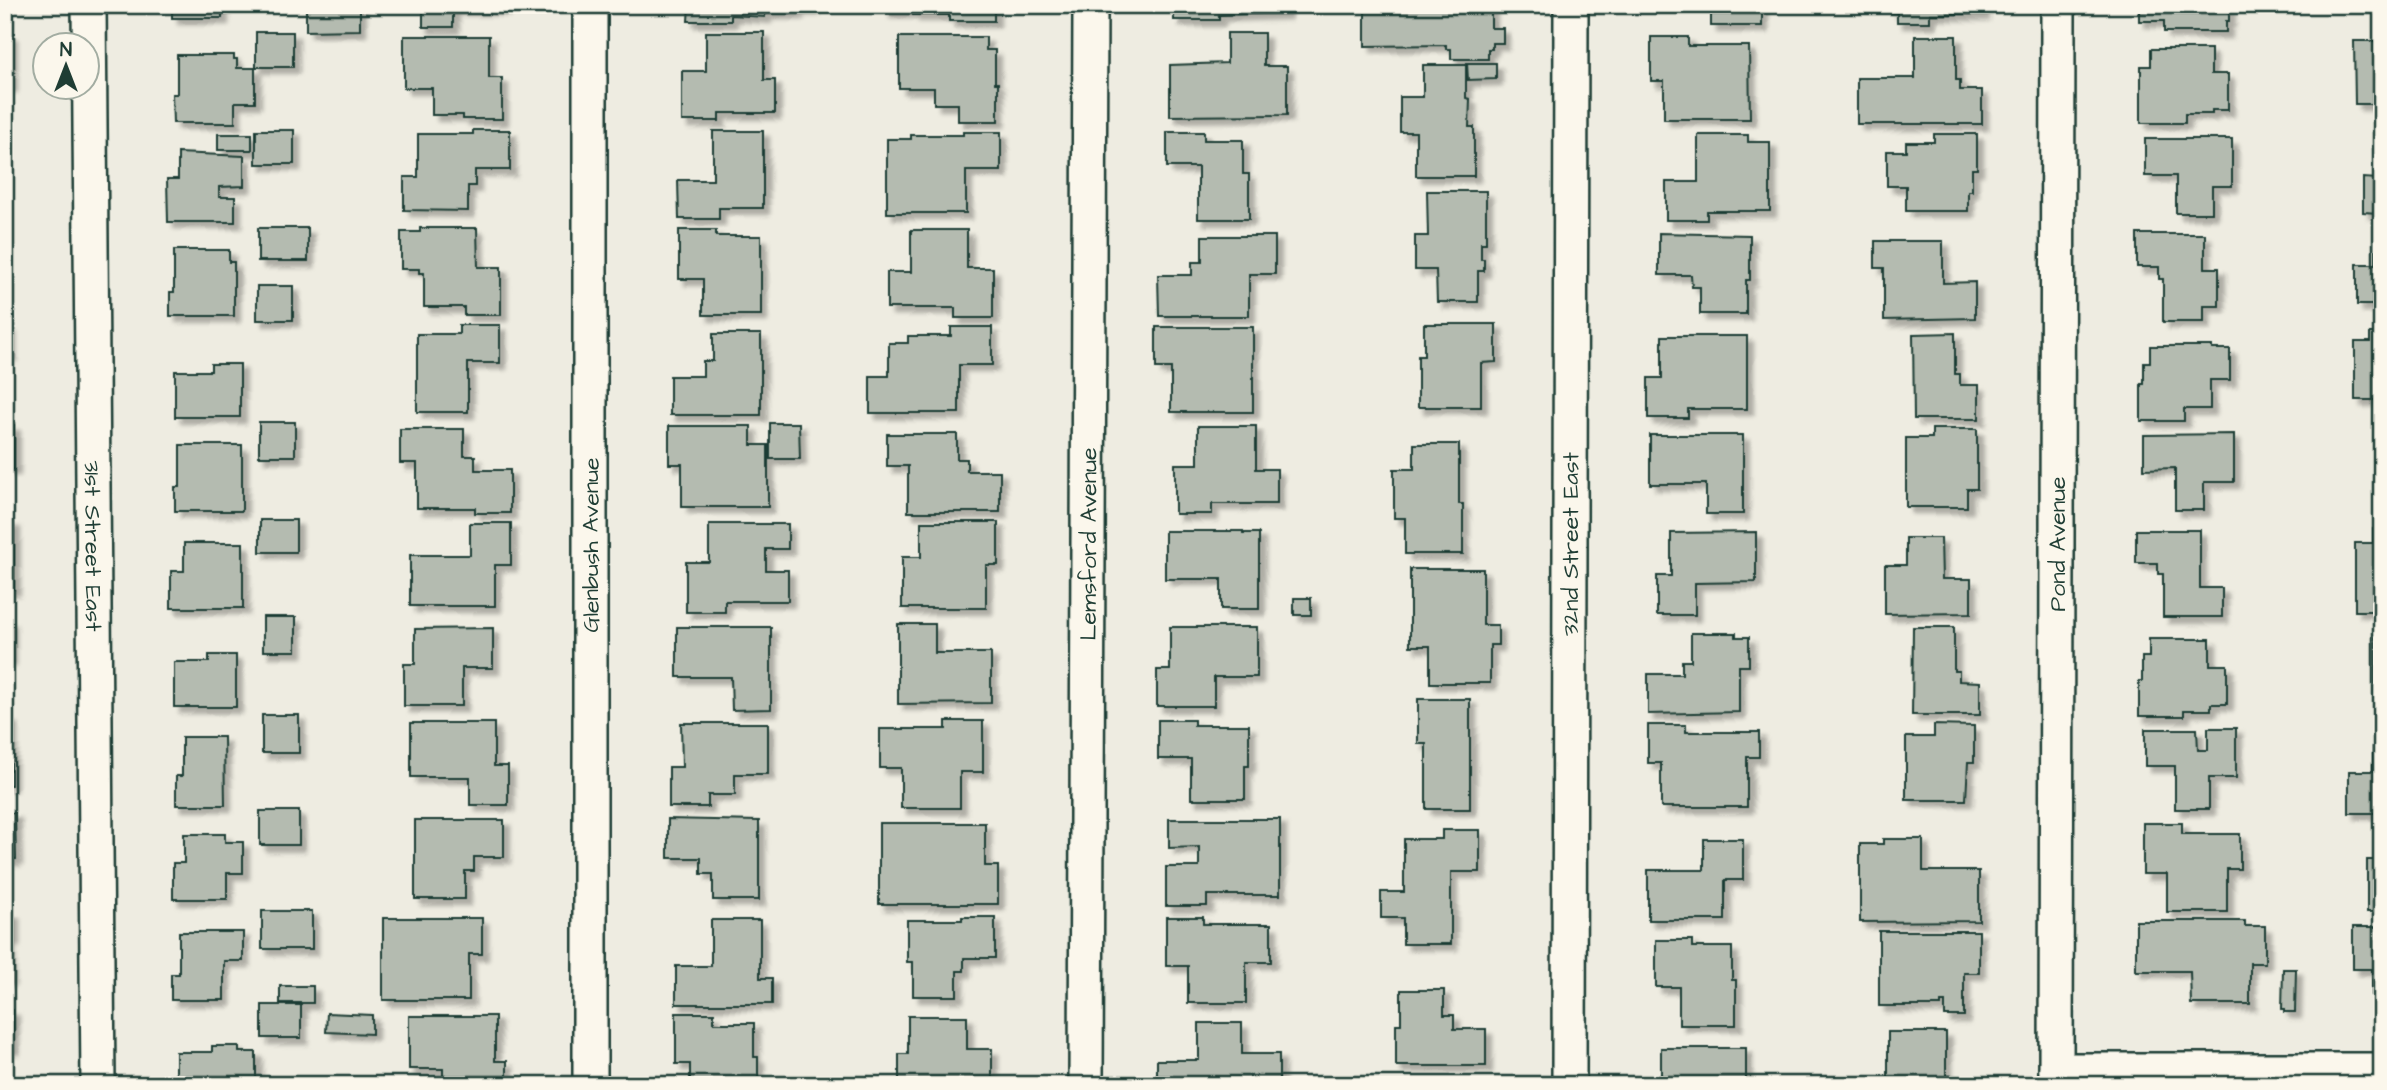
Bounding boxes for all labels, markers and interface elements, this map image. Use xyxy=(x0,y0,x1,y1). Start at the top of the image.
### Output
north arrow xyxy=(32,32,102,102)
text: N xyxy=(60,37,72,64)
street label: Lemsford Avenue xyxy=(1073,447,1105,641)
street label: 32nd Street East xyxy=(1555,451,1587,636)
street label: Glenbush Avenue xyxy=(575,458,607,632)
street label: 31st Street East xyxy=(76,460,109,632)
street label: Pond Avenue xyxy=(2042,477,2074,611)

